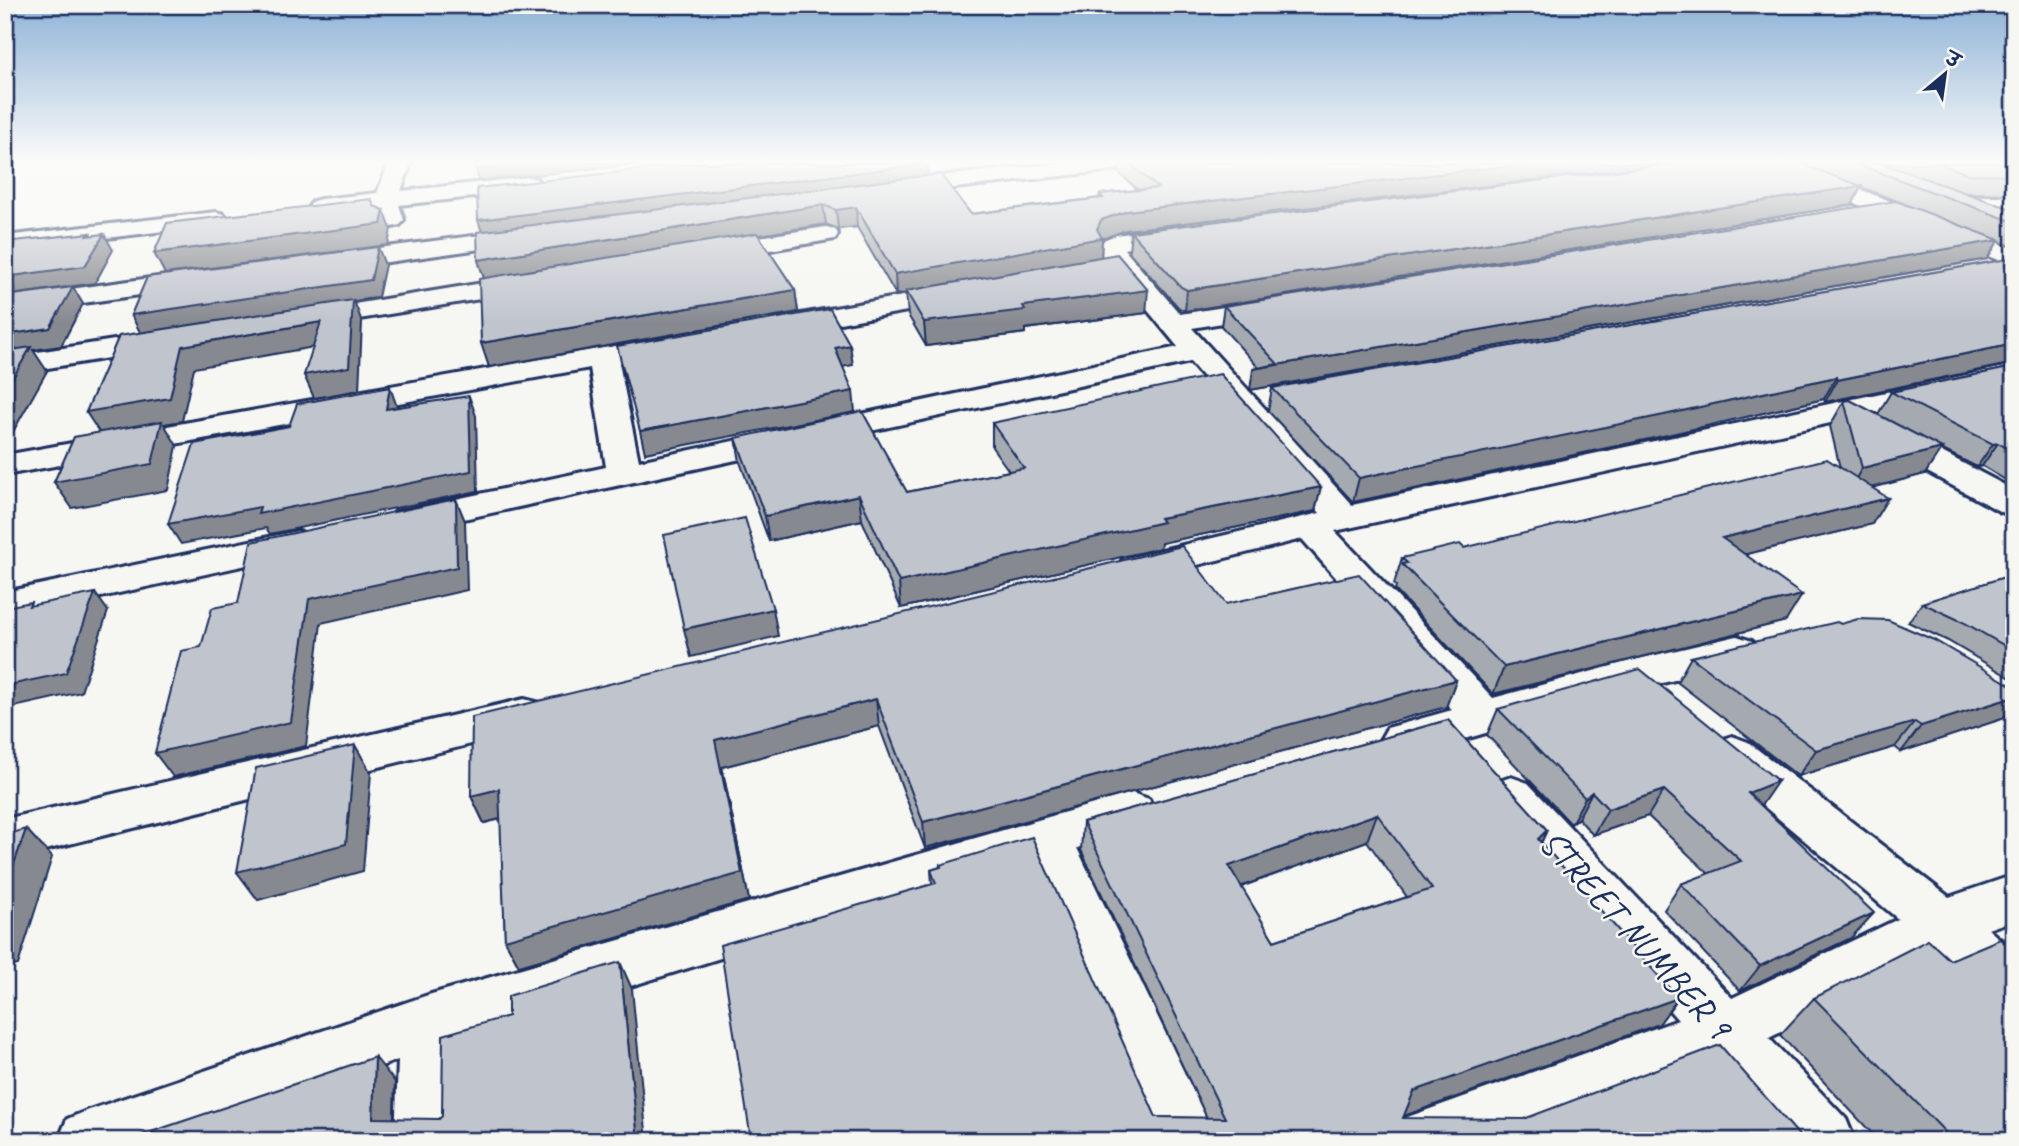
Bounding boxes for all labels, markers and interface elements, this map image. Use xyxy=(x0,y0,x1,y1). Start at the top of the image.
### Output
north arrow xyxy=(1910,38,1980,108)
text: उ xyxy=(1940,45,1966,75)
street label: STREET NUMBER 9 xyxy=(1529,819,1745,1051)

